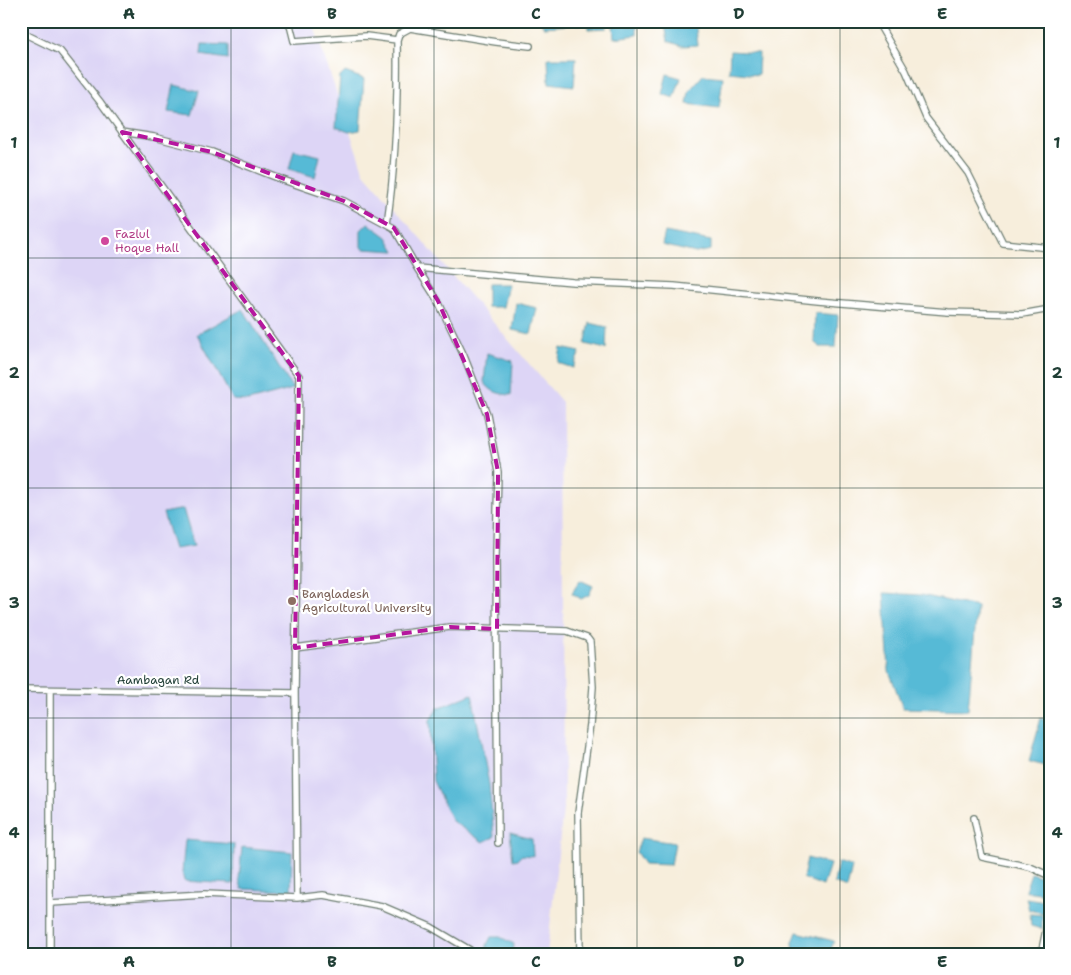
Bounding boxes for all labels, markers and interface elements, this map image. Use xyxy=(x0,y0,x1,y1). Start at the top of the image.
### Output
text: A xyxy=(123,3,135,24)
text: B xyxy=(327,3,337,24)
text: C xyxy=(531,3,541,24)
text: D xyxy=(733,3,745,24)
text: E xyxy=(937,3,947,24)
text: 1 xyxy=(10,132,18,153)
text: 1 xyxy=(1053,132,1061,153)
place label: Fazlul Hoque Hall xyxy=(115,226,179,256)
marker: Fazlul Hoque Hall xyxy=(99,235,111,247)
text: 2 xyxy=(8,362,20,383)
text: 2 xyxy=(1051,362,1063,383)
place label: Bangladesh Agricultural University xyxy=(302,586,432,616)
text: 3 xyxy=(8,592,20,613)
text: 3 xyxy=(1051,592,1063,613)
marker: Bangladesh Agricultural University xyxy=(286,595,298,607)
street label: Aambagan Rd xyxy=(117,672,200,688)
text: 4 xyxy=(8,822,20,843)
text: 4 xyxy=(1051,822,1063,843)
text: A xyxy=(123,951,135,972)
text: B xyxy=(327,951,337,972)
text: C xyxy=(531,951,541,972)
text: D xyxy=(733,951,745,972)
text: E xyxy=(937,951,947,972)

